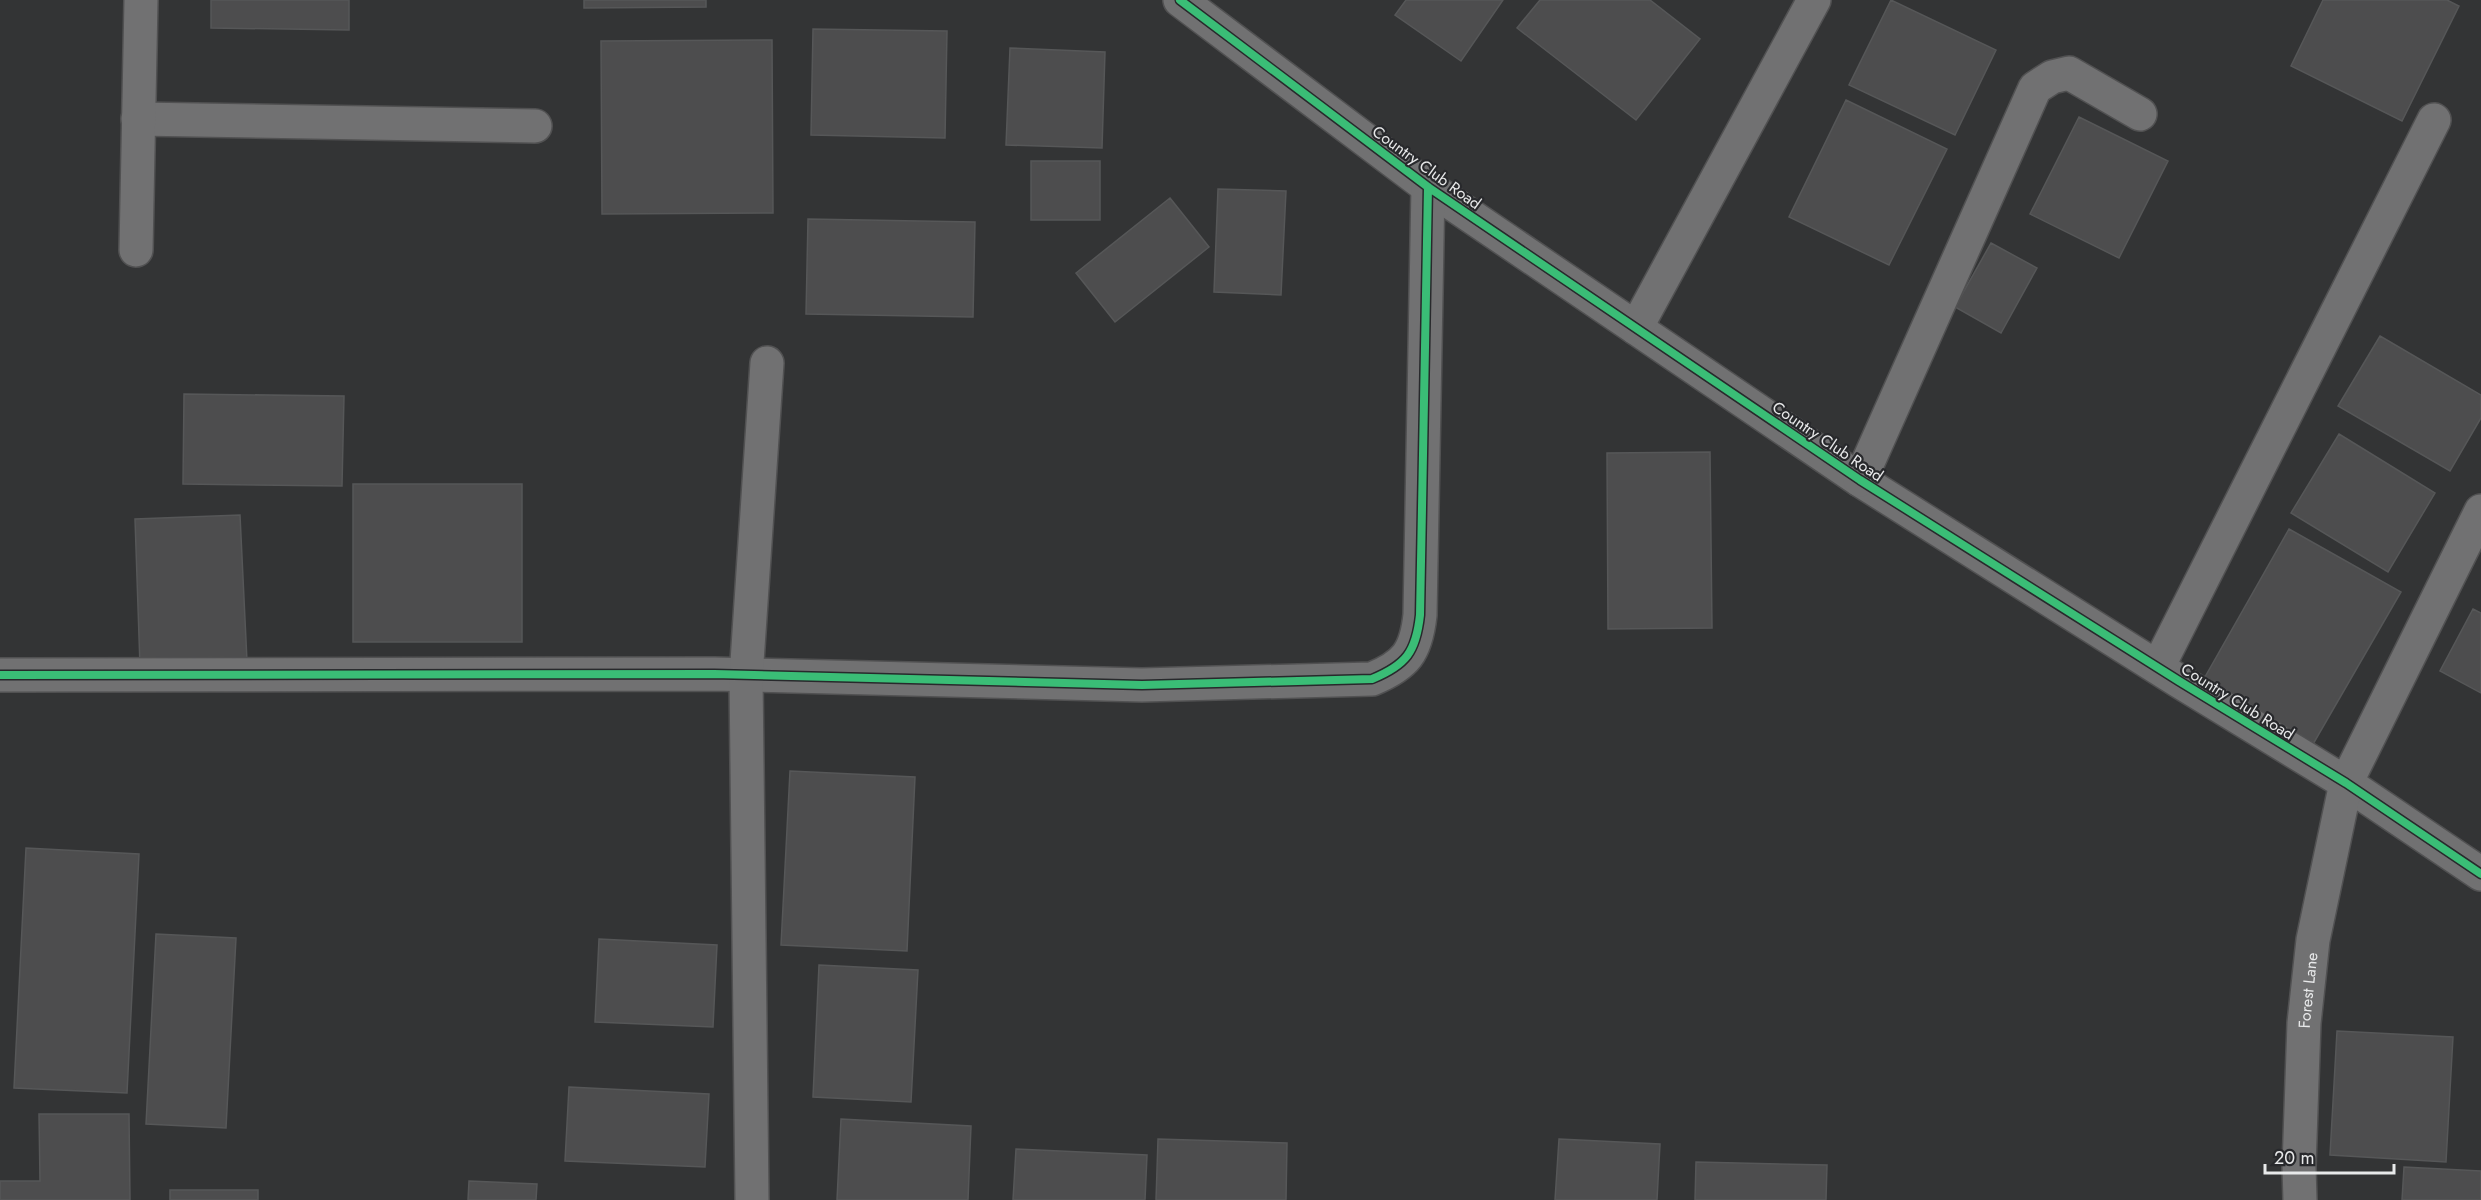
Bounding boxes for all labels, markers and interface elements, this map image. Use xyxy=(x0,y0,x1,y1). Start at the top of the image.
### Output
street label: Country Club Road xyxy=(1368,120,1486,215)
street label: Country Club Road xyxy=(1768,396,1888,487)
street label: Country Club Road xyxy=(2177,657,2299,746)
street label: Forest Lane xyxy=(2293,951,2324,1029)
scale bar xyxy=(2265,1137,2394,1175)
text: 20 m xyxy=(2274,1145,2314,1171)

